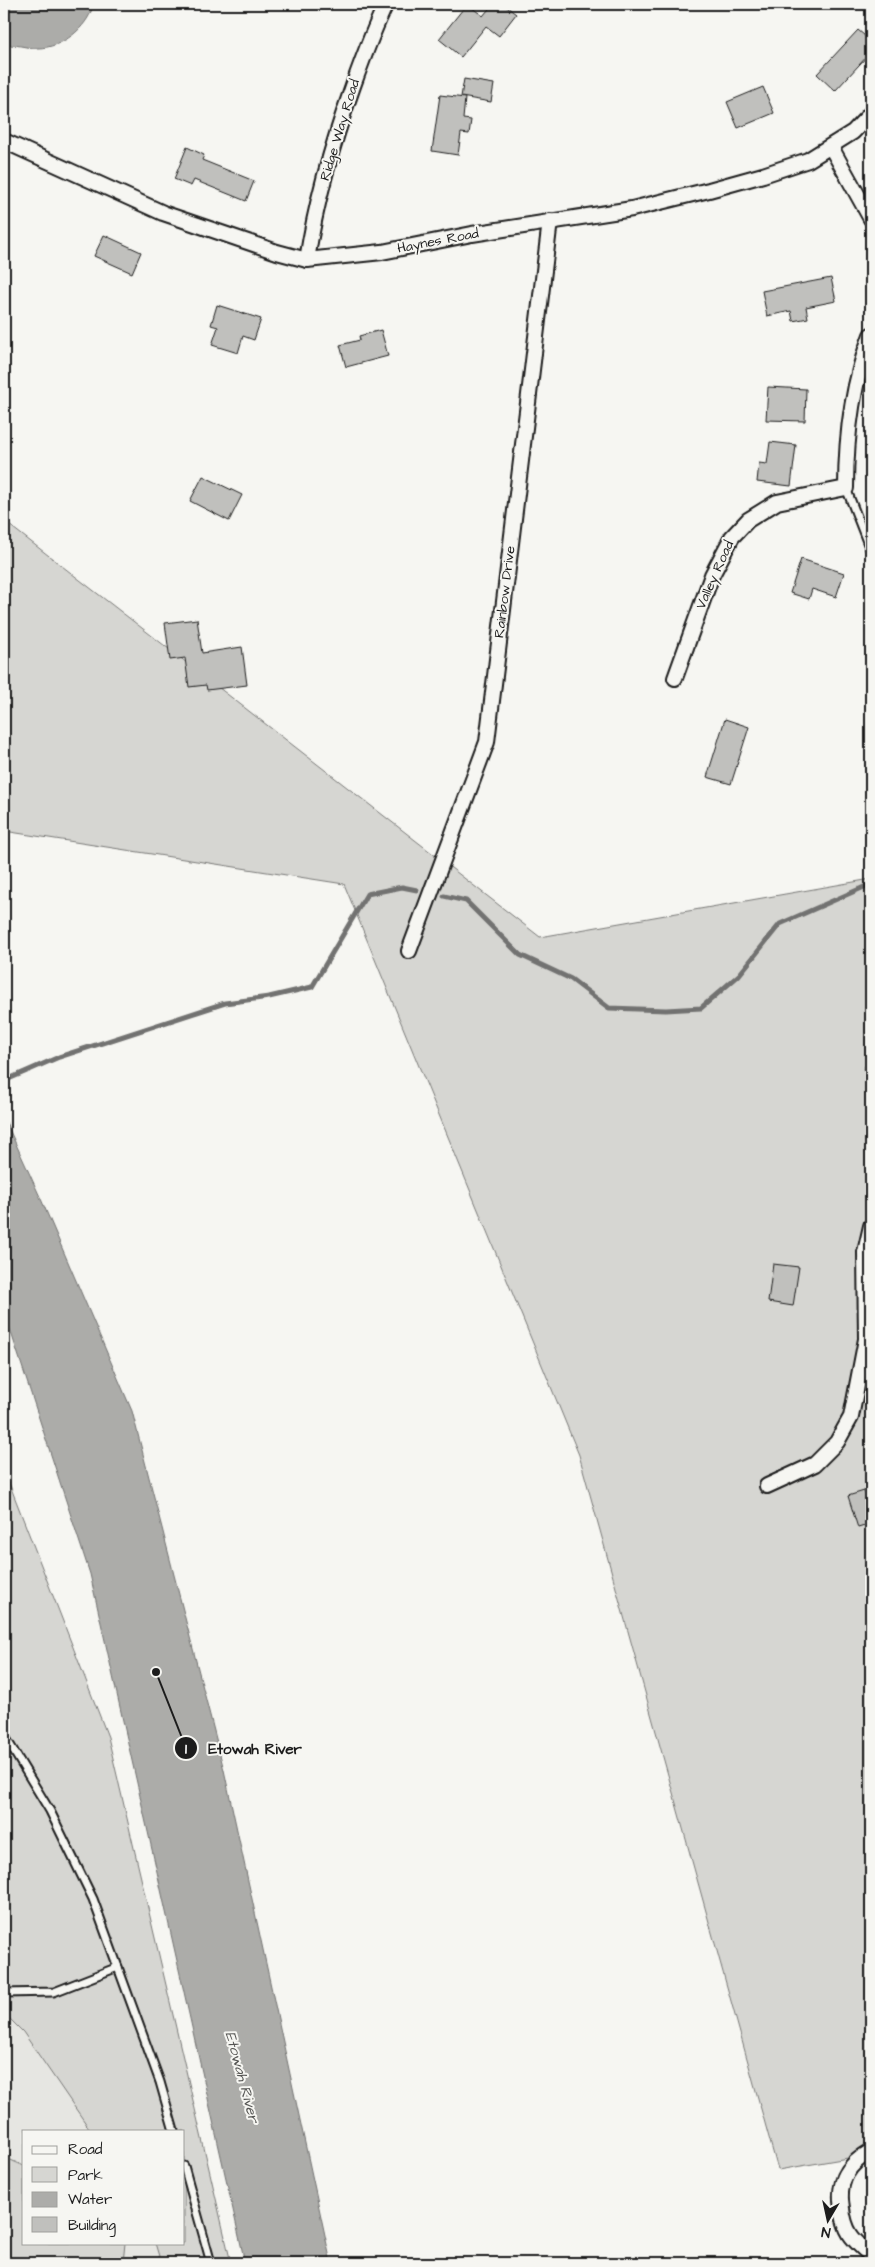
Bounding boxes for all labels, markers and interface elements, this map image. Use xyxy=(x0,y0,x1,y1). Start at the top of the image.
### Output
street label: Ridge Way Road xyxy=(315,77,365,183)
street label: Haynes Road xyxy=(396,223,480,259)
street label: Valley Road xyxy=(691,537,739,613)
street label: Rainbow Drive xyxy=(489,544,521,639)
callout: Etowah River xyxy=(173,1733,312,1763)
text: 1 xyxy=(185,1739,187,1760)
text: Etowah River xyxy=(208,1739,303,1760)
water label: Etowah River xyxy=(220,2029,265,2127)
legend xyxy=(22,2130,185,2244)
text: Road xyxy=(68,2139,103,2160)
text: Park xyxy=(68,2165,103,2186)
text: Water xyxy=(68,2189,112,2210)
north arrow xyxy=(802,2194,852,2244)
text: Building xyxy=(68,2215,116,2237)
text: N xyxy=(820,2221,832,2242)

